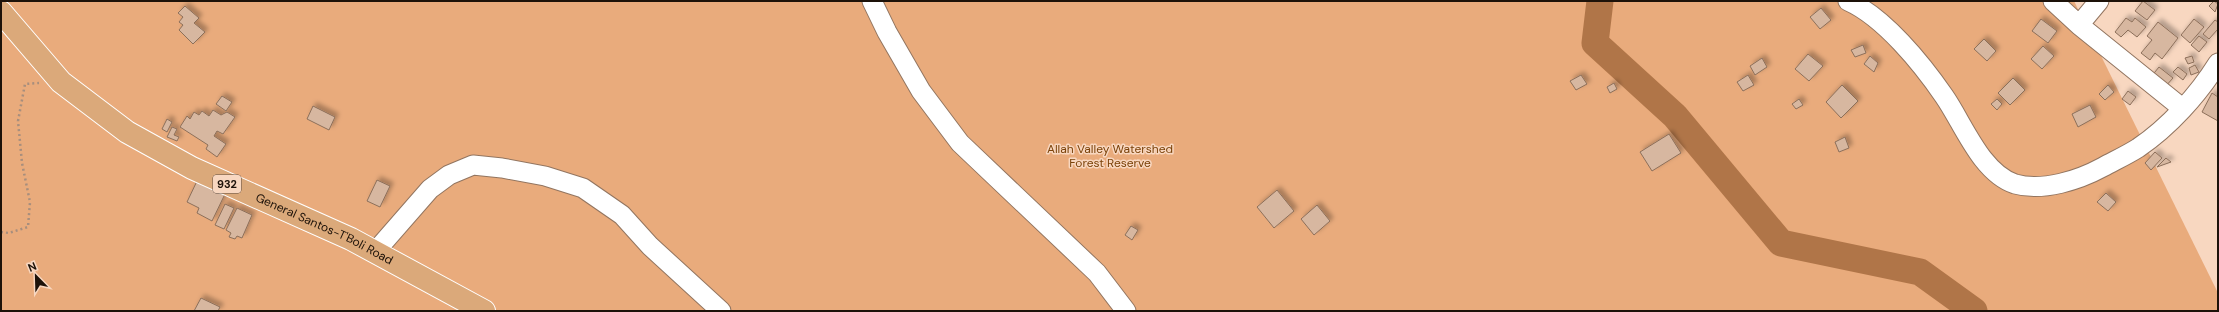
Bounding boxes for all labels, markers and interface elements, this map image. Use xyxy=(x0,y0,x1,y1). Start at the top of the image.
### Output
park label: Allah Valley Watershed Forest Reserve xyxy=(1047,141,1173,171)
road number: 932 xyxy=(213,175,241,193)
street label: General Santos-T'Boli Road xyxy=(253,189,396,268)
north arrow xyxy=(16,256,56,296)
text: N xyxy=(26,259,39,275)

